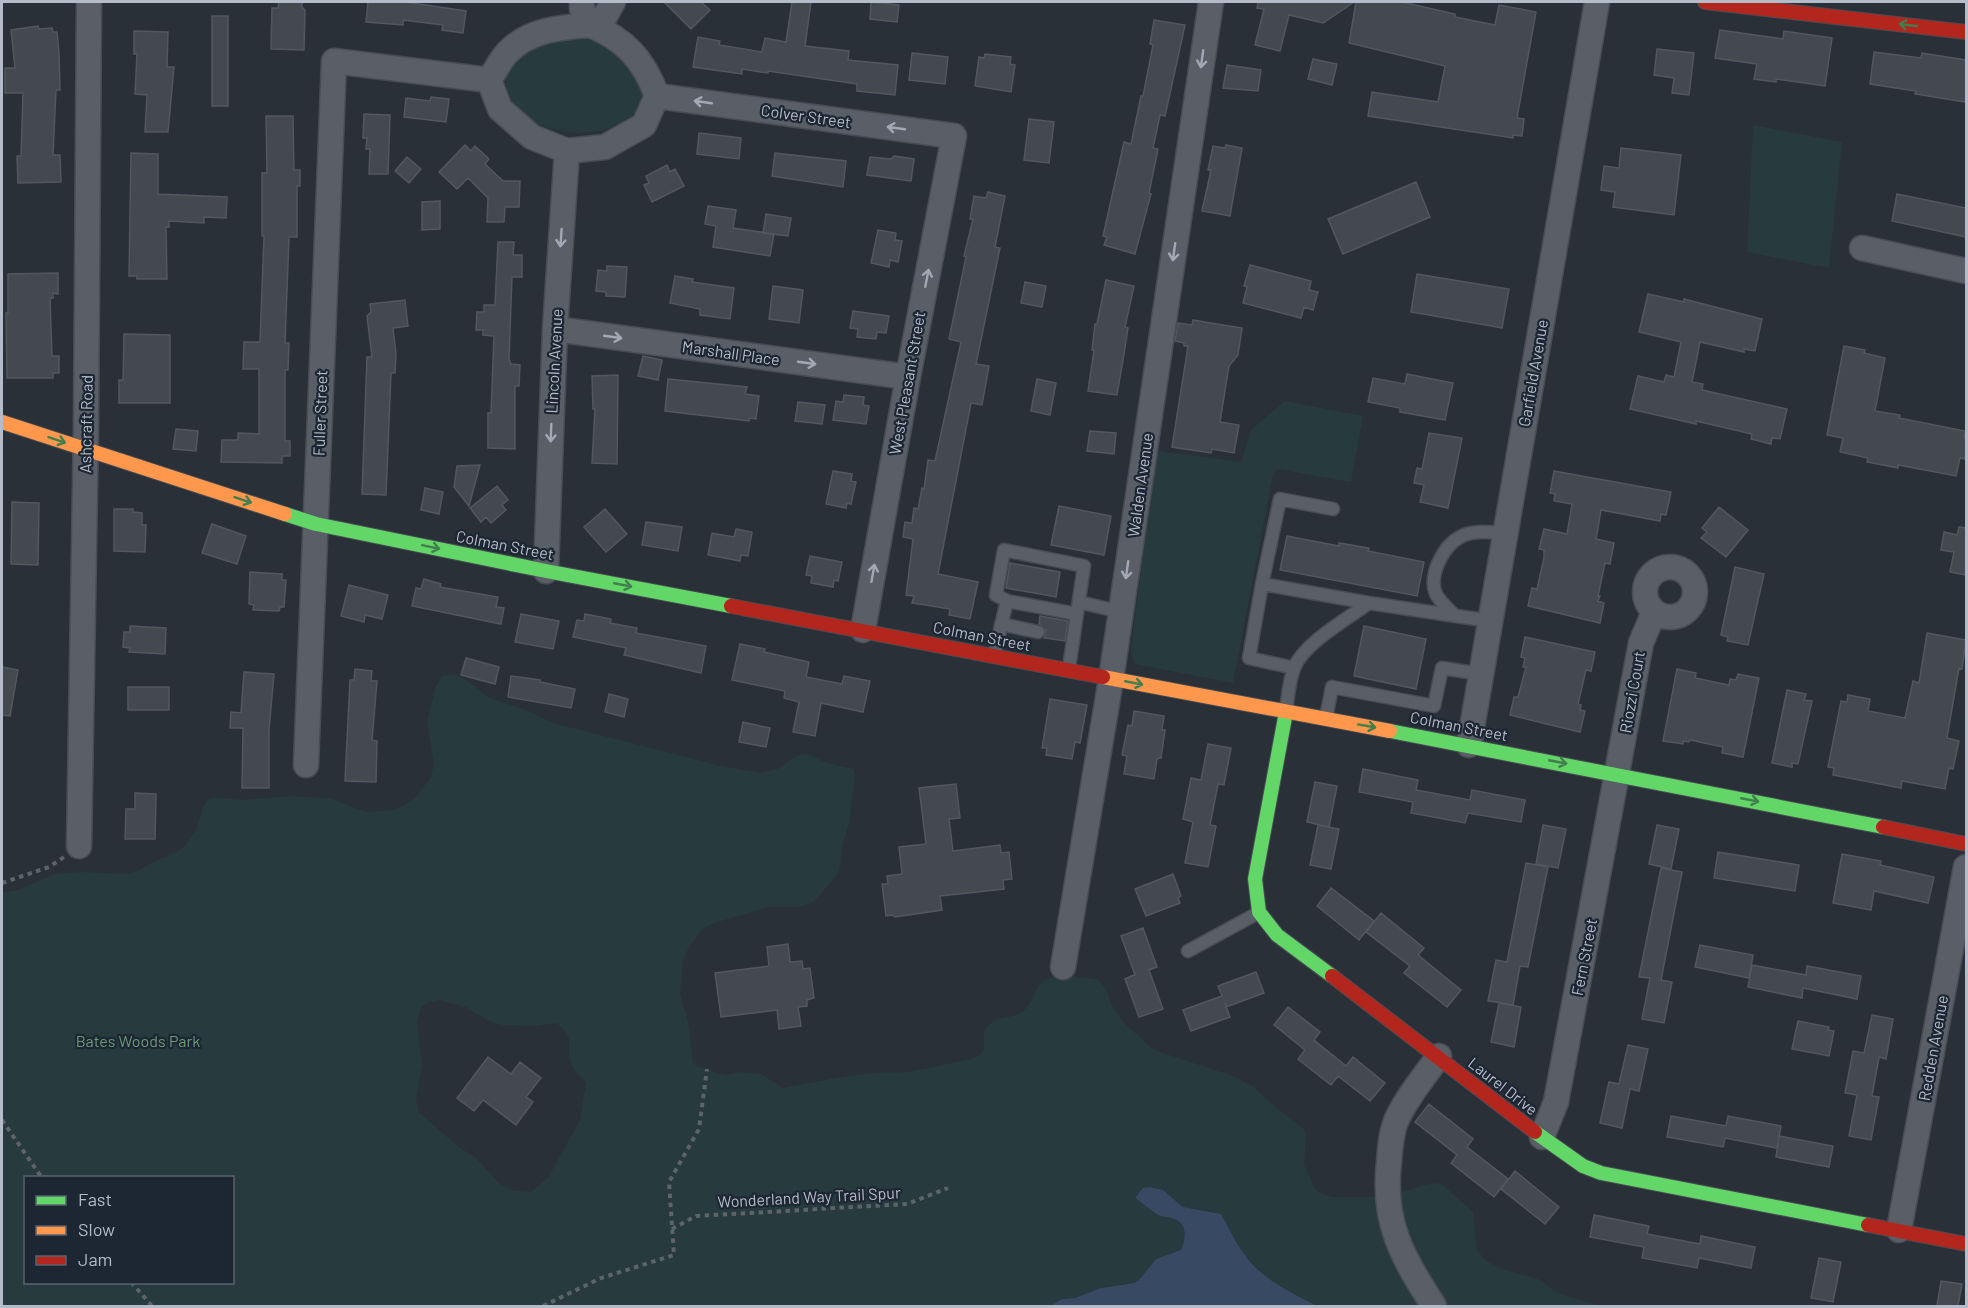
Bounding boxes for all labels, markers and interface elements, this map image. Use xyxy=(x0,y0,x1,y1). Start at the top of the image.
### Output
one-way arrow xyxy=(1899,19,1919,30)
one-way arrow xyxy=(1197,49,1208,69)
one-way arrow xyxy=(693,96,713,107)
street label: Colver Street xyxy=(760,100,852,131)
one-way arrow xyxy=(886,123,906,134)
one-way arrow xyxy=(556,228,567,248)
one-way arrow xyxy=(1168,242,1179,262)
one-way arrow xyxy=(922,268,933,288)
street label: Lincoln Avenue xyxy=(541,308,566,414)
street label: West Pleasant Street xyxy=(885,310,928,456)
street label: Garfield Avenue xyxy=(1514,318,1551,428)
one-way arrow xyxy=(603,332,623,343)
street label: Marshall Place xyxy=(681,336,781,369)
one-way arrow xyxy=(796,358,816,369)
street label: Fuller Street xyxy=(309,370,330,456)
street label: Ashcraft Road xyxy=(75,375,96,473)
one-way arrow xyxy=(546,422,557,442)
street label: Walden Avenue xyxy=(1123,432,1156,538)
one-way arrow xyxy=(47,435,66,446)
one-way arrow xyxy=(233,495,252,506)
street label: Colman Street xyxy=(455,526,556,563)
one-way arrow xyxy=(422,542,441,554)
one-way arrow xyxy=(1122,560,1133,579)
one-way arrow xyxy=(868,563,879,583)
one-way arrow xyxy=(612,580,632,591)
street label: Colman Street xyxy=(932,617,1033,654)
street label: Riozzi Court xyxy=(1615,649,1648,734)
one-way arrow xyxy=(1123,678,1143,689)
street label: Colman Street xyxy=(1409,707,1510,744)
one-way arrow xyxy=(1356,721,1376,732)
one-way arrow xyxy=(1548,757,1568,768)
one-way arrow xyxy=(1739,795,1759,806)
street label: Fern Street xyxy=(1567,917,1600,997)
street label: Redden Avenue xyxy=(1914,994,1951,1102)
park label: Bates Woods Park xyxy=(76,1031,200,1050)
street label: Laurel Drive xyxy=(1465,1053,1542,1119)
legend xyxy=(24,1176,234,1284)
street label: Wonderland Way Trail Spur xyxy=(717,1182,901,1211)
text: Fast xyxy=(78,1188,112,1210)
text: Slow xyxy=(78,1218,115,1240)
text: Jam xyxy=(78,1248,112,1270)

